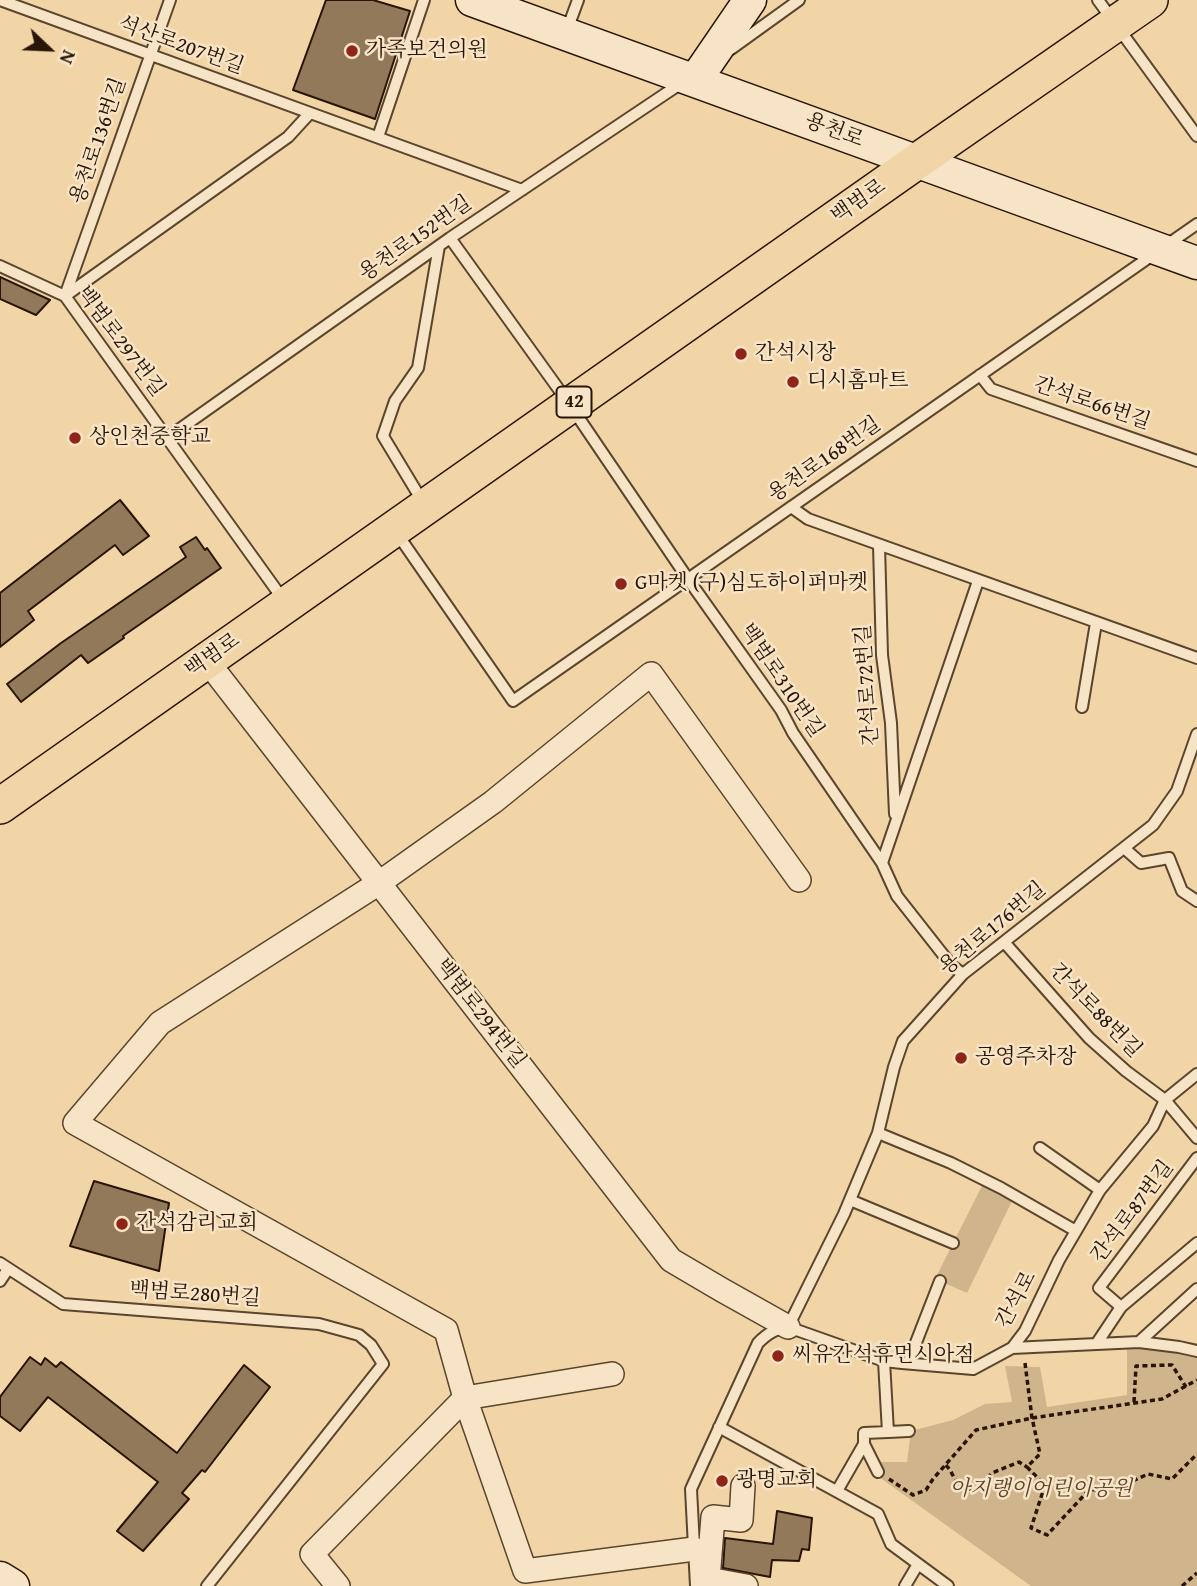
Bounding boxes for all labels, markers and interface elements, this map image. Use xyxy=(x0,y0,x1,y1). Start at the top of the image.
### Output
street label: 석산로207번길 xyxy=(115,12,247,80)
north arrow xyxy=(14,14,84,84)
place label: 가족보건의원 xyxy=(366,38,488,64)
marker: 가족보건의원 xyxy=(344,43,360,59)
text: N xyxy=(53,46,84,69)
street label: 용천로136번길 xyxy=(66,75,132,207)
street label: 용천로 xyxy=(801,108,867,154)
street label: 백범로 xyxy=(827,174,891,230)
street label: 용천로152번길 xyxy=(355,191,477,287)
street label: 백범로297번길 xyxy=(70,282,170,402)
place label: 간석시장 xyxy=(755,341,836,367)
marker: 간석시장 xyxy=(733,346,749,362)
place label: 디시홈마트 xyxy=(807,369,908,395)
street label: 간석로66번길 xyxy=(1030,372,1154,436)
marker: 디시홈마트 xyxy=(785,374,801,390)
road number: 42 xyxy=(556,386,592,418)
street label: 용천로168번길 xyxy=(764,412,886,508)
place label: 상인천중학교 xyxy=(89,425,211,451)
marker: 상인천중학교 xyxy=(67,430,83,446)
place label: G마켓 (구)심도하이퍼마켓 xyxy=(635,571,868,597)
marker: G마켓 (구)심도하이퍼마켓 xyxy=(613,576,629,592)
street label: 백범로310번길 xyxy=(734,619,828,743)
street label: 간석로72번길 xyxy=(851,623,885,747)
street label: 백범로 xyxy=(181,628,245,684)
street label: 용천로176번길 xyxy=(934,877,1052,981)
street label: 백범로294번길 xyxy=(430,954,530,1074)
street label: 간석로88번길 xyxy=(1044,958,1146,1064)
place label: 공영주차장 xyxy=(975,1045,1076,1071)
marker: 공영주차장 xyxy=(953,1050,969,1066)
street label: 간석로87번길 xyxy=(1086,1156,1180,1268)
place label: 간석감리교회 xyxy=(136,1211,258,1237)
marker: 간석감리교회 xyxy=(114,1216,130,1232)
street label: 간석로 xyxy=(992,1267,1042,1333)
street label: 백범로280번길 xyxy=(128,1278,262,1312)
place label: 씨유간석휴먼시아점 xyxy=(792,1343,975,1369)
marker: 씨유간석휴먼시아점 xyxy=(770,1348,786,1364)
place label: 광명교회 xyxy=(736,1468,817,1494)
marker: 광명교회 xyxy=(714,1473,730,1489)
park label: 아지랭이어린이공원 xyxy=(950,1477,1132,1503)

